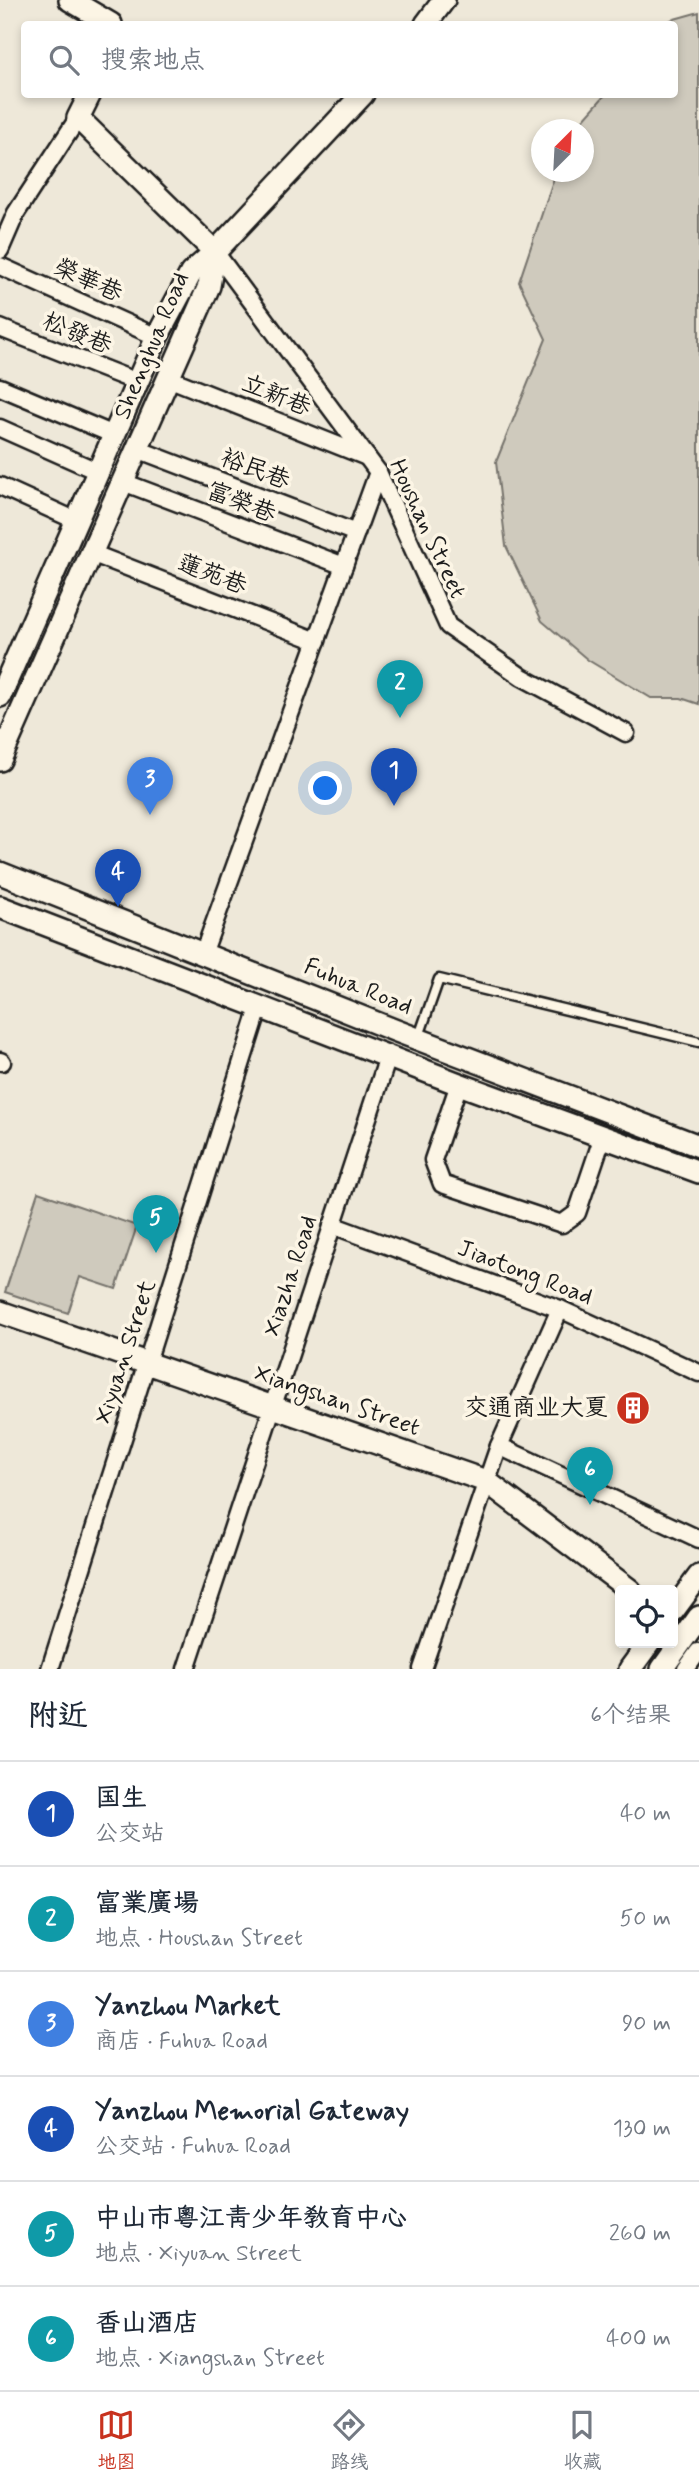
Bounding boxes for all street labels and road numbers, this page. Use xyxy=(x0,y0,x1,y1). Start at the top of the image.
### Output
street label: 榮華巷 xyxy=(49,252,127,310)
street label: Shenghua Road xyxy=(107,268,197,424)
street label: 松發巷 xyxy=(38,306,116,362)
street label: 立新巷 xyxy=(237,368,315,424)
street label: 裕民巷 xyxy=(216,443,294,497)
street label: Houshan Street xyxy=(381,454,473,604)
street label: 富榮巷 xyxy=(202,476,280,530)
street label: 蓮苑巷 xyxy=(173,548,251,602)
street label: Fuhua Road xyxy=(299,951,417,1023)
street label: Xiazha Road xyxy=(257,1212,325,1340)
street label: Jiaotong Road xyxy=(452,1233,597,1315)
street label: Xiyuan Street xyxy=(88,1276,164,1428)
street label: Xiangshan Street xyxy=(249,1358,424,1446)

